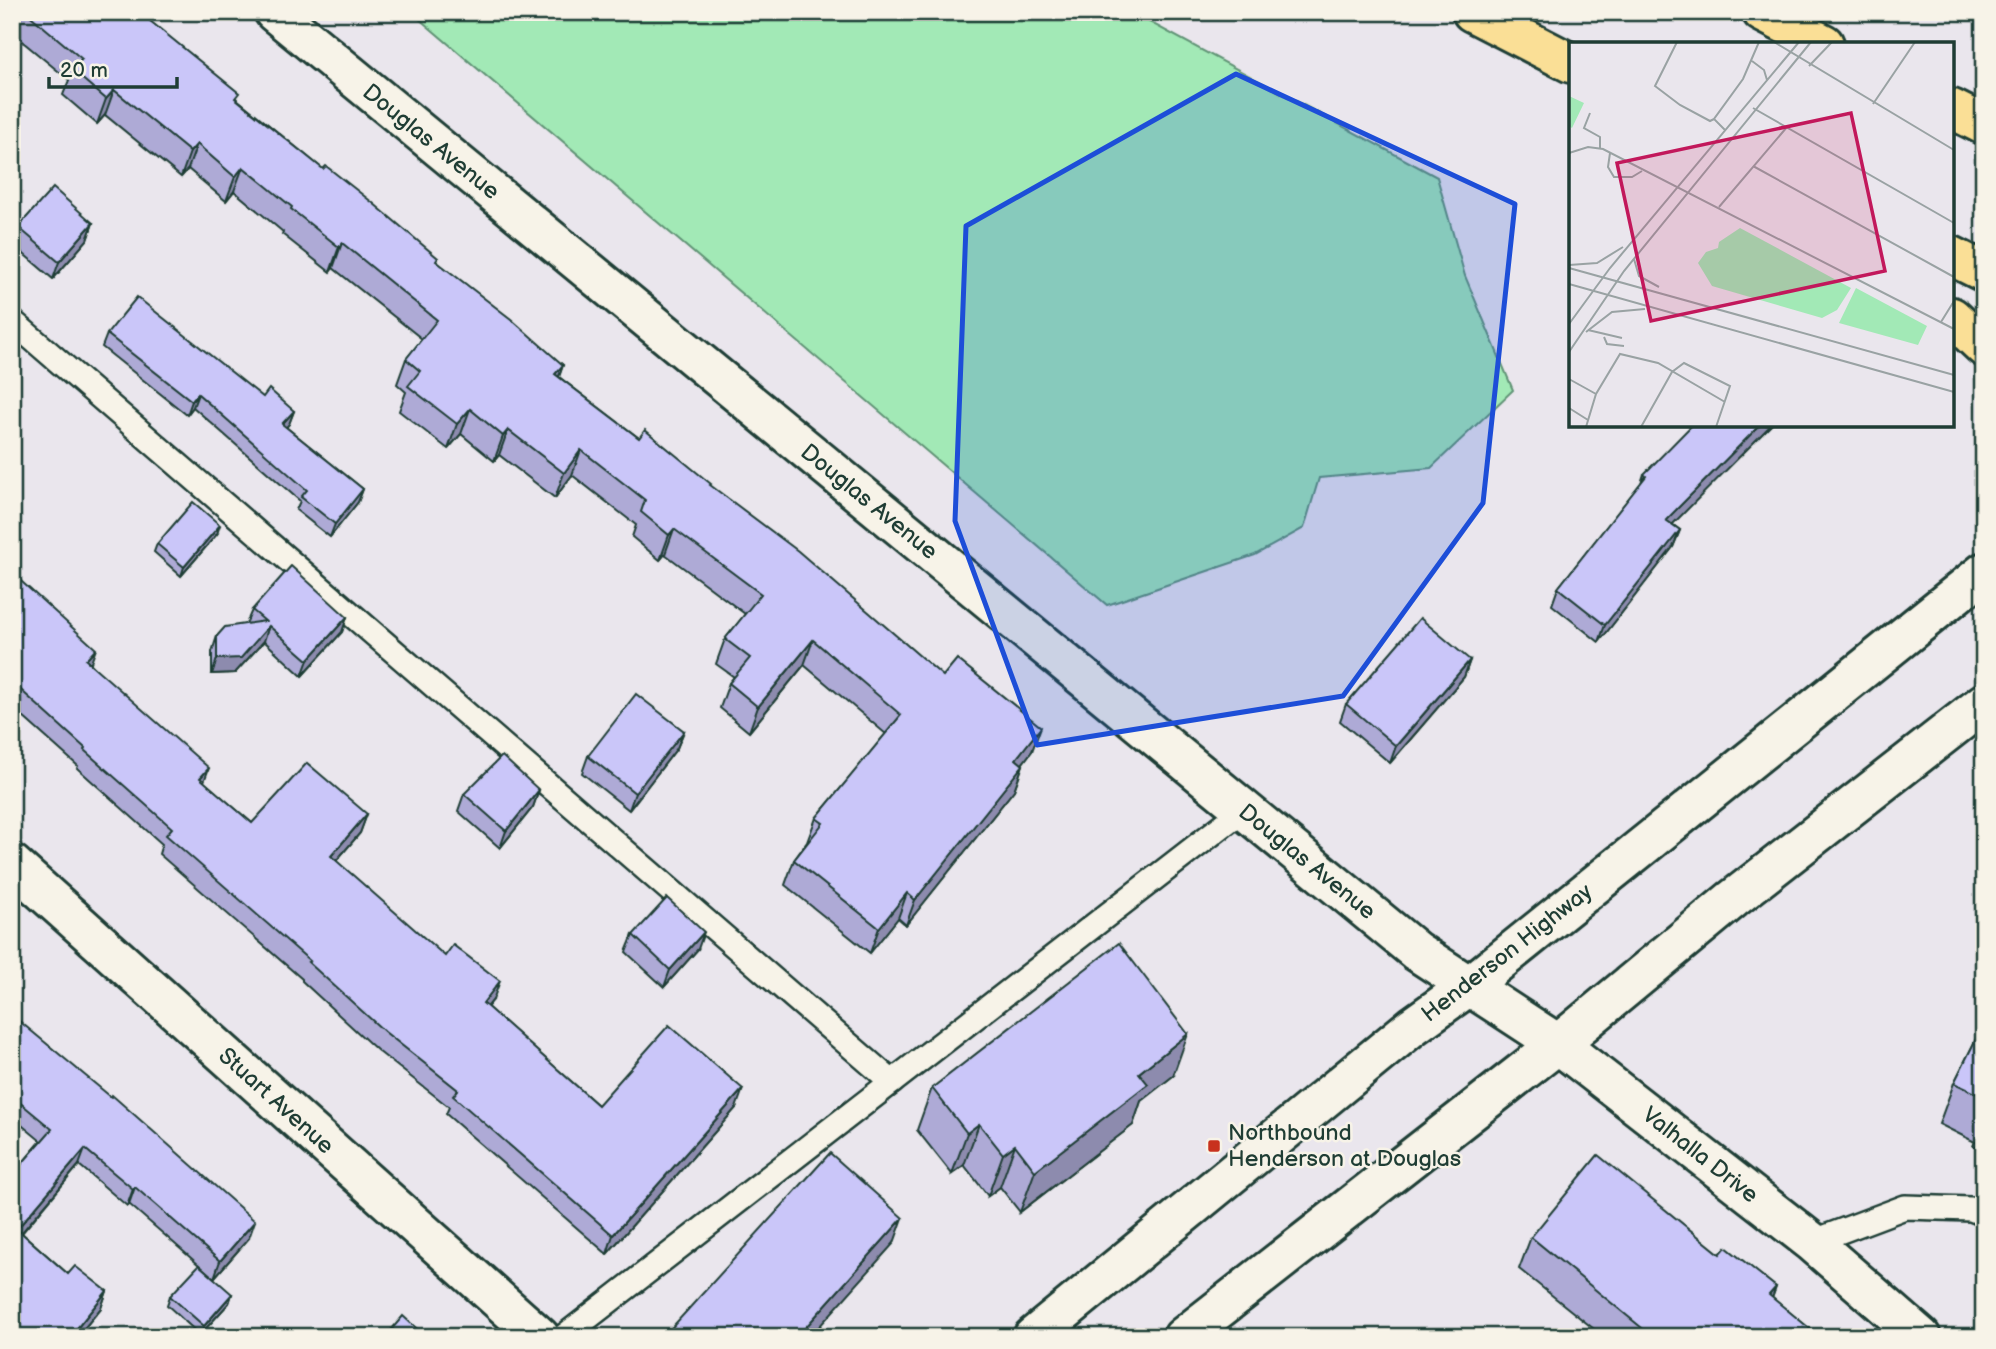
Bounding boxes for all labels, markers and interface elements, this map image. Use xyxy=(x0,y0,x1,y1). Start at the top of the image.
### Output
inset map xyxy=(1569,42,1954,427)
scale bar xyxy=(49,46,177,90)
text: 20 m xyxy=(60,58,108,83)
street label: Douglas Avenue xyxy=(357,78,505,206)
street label: Douglas Avenue xyxy=(795,438,943,566)
street label: Douglas Avenue xyxy=(1233,798,1381,926)
street label: Henderson Highway xyxy=(1416,877,1598,1028)
street label: Stuart Avenue xyxy=(212,1042,340,1160)
street label: Valhalla Drive xyxy=(1636,1101,1764,1209)
place label: Northbound Henderson at Douglas xyxy=(1228,1119,1461,1173)
marker: Northbound Henderson at Douglas xyxy=(1206,1138,1222,1154)

